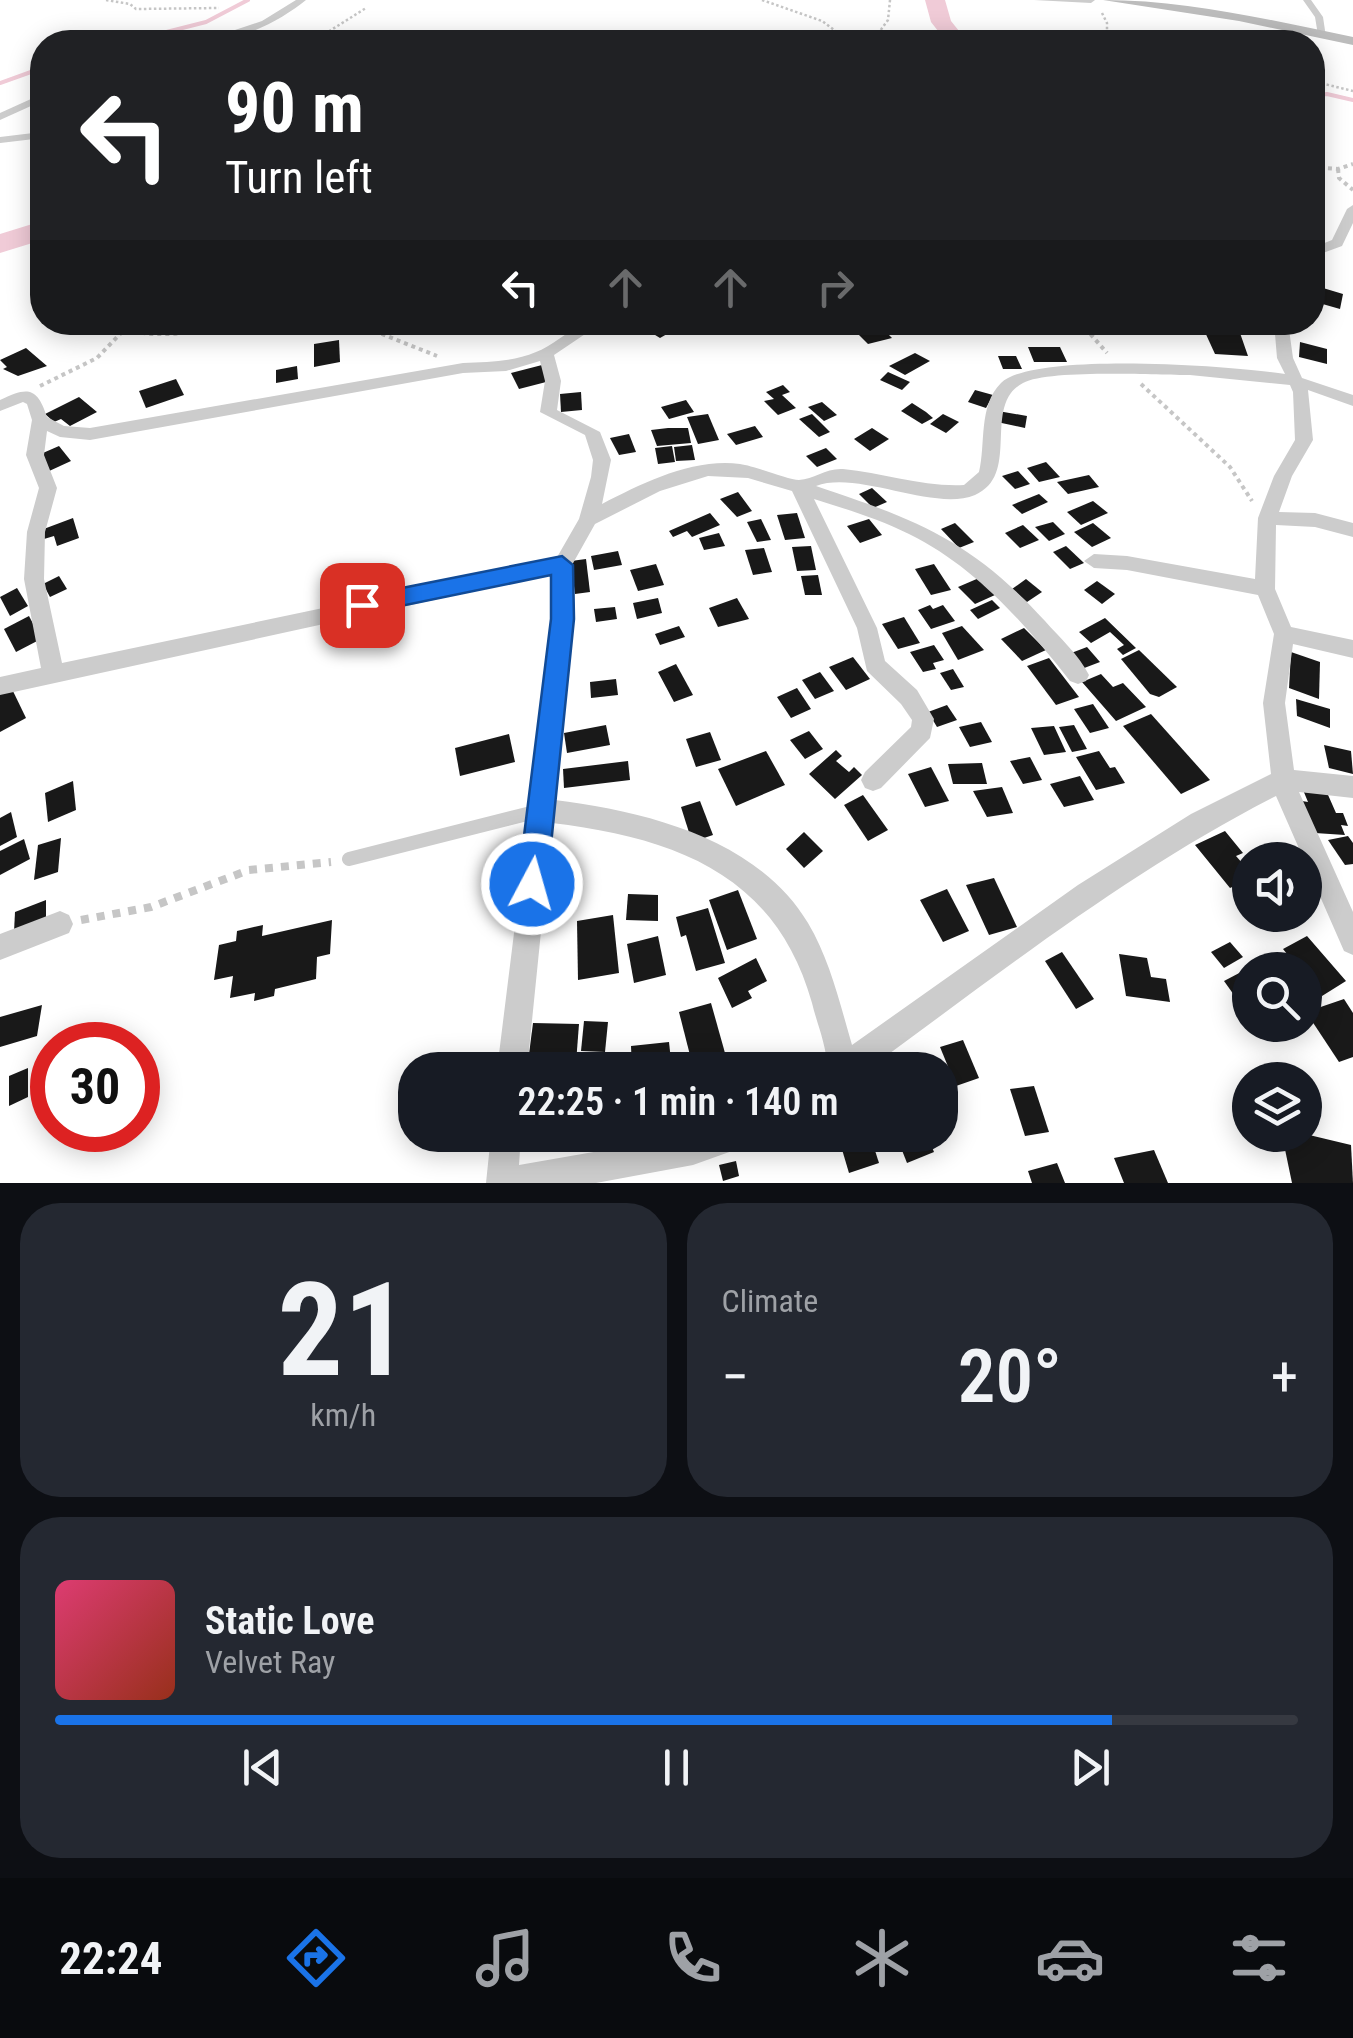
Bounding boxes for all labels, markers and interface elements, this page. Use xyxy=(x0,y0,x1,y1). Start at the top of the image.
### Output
text: 90 m xyxy=(225,67,364,149)
icon: left xyxy=(60,70,190,200)
text: Turn left xyxy=(225,151,373,204)
icon: left xyxy=(493,260,548,315)
icon: ahead xyxy=(598,260,653,315)
icon: ahead xyxy=(703,260,758,315)
icon: right xyxy=(808,260,863,315)
pin xyxy=(320,563,405,648)
icon: arrive xyxy=(335,578,390,633)
position arrow xyxy=(480,832,584,936)
map controls xyxy=(1232,842,1322,1152)
button: sound xyxy=(1232,842,1322,932)
button: search xyxy=(1232,952,1322,1042)
speed limit sign: 30 xyxy=(30,1022,160,1152)
button: layers xyxy=(1232,1062,1322,1152)
text: 22:25 · 1 min · 140 m xyxy=(518,1080,838,1124)
text: 21 xyxy=(278,1254,409,1407)
text: Climate xyxy=(722,1282,818,1320)
text: 20° xyxy=(958,1332,1062,1420)
text: − xyxy=(722,1345,749,1409)
text: + xyxy=(1271,1345,1298,1409)
text: km/h xyxy=(310,1396,376,1434)
text: Static Love xyxy=(205,1599,374,1643)
text: Velvet Ray xyxy=(205,1643,335,1681)
icon: previous xyxy=(235,1740,290,1795)
icon: pause xyxy=(649,1740,704,1795)
icon: next xyxy=(1063,1740,1118,1795)
icon: directions xyxy=(281,1923,351,1993)
icon: music xyxy=(470,1923,540,1993)
icon: phone xyxy=(658,1923,728,1993)
icon: climate xyxy=(847,1923,917,1993)
icon: car xyxy=(1035,1923,1105,1993)
icon: filters xyxy=(1224,1923,1294,1993)
text: 22:24 xyxy=(59,1932,163,1985)

